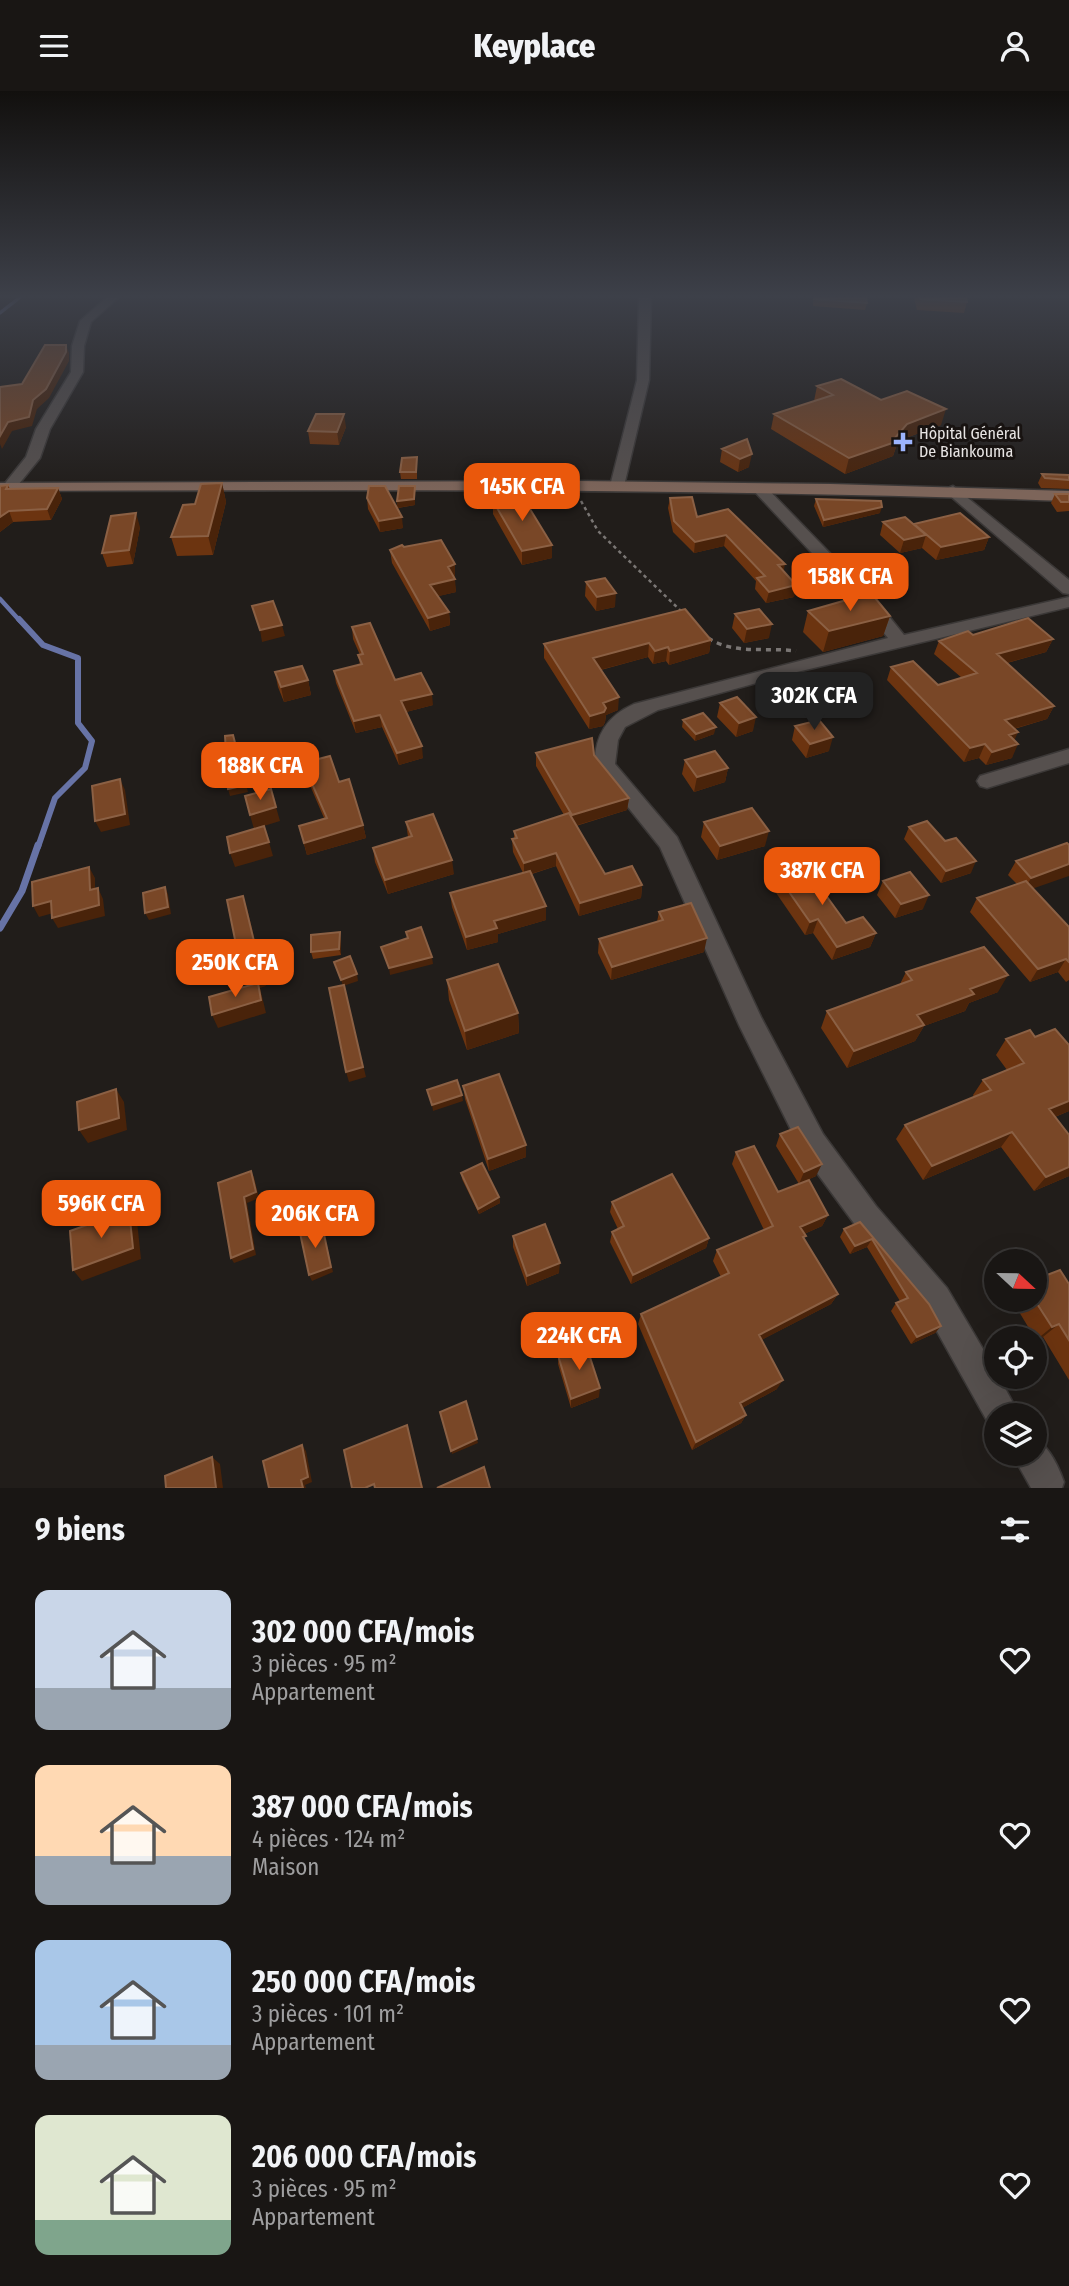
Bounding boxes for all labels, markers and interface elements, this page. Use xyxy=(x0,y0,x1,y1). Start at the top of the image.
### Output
icon: menu xyxy=(35,27,73,65)
text: Keyplace xyxy=(474,27,595,65)
icon: person xyxy=(996,27,1034,65)
place label: Hôpital Général De Biankouma xyxy=(919,424,1021,461)
marker: Hôpital Général De Biankouma xyxy=(893,432,913,452)
pin: 145K CFA xyxy=(450,463,594,523)
text: 145K CFA xyxy=(480,472,564,500)
pin: 158K CFA xyxy=(778,553,922,613)
text: 158K CFA xyxy=(808,562,892,590)
pin: 302K CFA xyxy=(742,673,886,732)
text: 302K CFA xyxy=(771,681,857,709)
pin: 188K CFA xyxy=(188,743,332,802)
text: 188K CFA xyxy=(217,751,303,779)
pin: 387K CFA xyxy=(750,847,894,907)
text: 387K CFA xyxy=(780,856,864,884)
pin: 250K CFA xyxy=(163,939,307,999)
text: 250K CFA xyxy=(192,948,278,976)
pin: 596K CFA xyxy=(29,1181,173,1240)
text: 596K CFA xyxy=(58,1189,144,1217)
pin: 206K CFA xyxy=(243,1191,387,1250)
text: 206K CFA xyxy=(272,1199,358,1227)
north arrow xyxy=(984,1249,1046,1313)
map controls xyxy=(984,1249,1047,1466)
pin: 224K CFA xyxy=(507,1313,651,1372)
text: 224K CFA xyxy=(537,1321,621,1349)
button: locate xyxy=(984,1326,1047,1389)
button: layers xyxy=(984,1403,1047,1466)
icon: filters xyxy=(996,1511,1034,1549)
text: 9 biens xyxy=(35,1512,125,1548)
text: 302 000 CFA/mois xyxy=(252,1614,475,1650)
icon: home xyxy=(91,1618,175,1702)
icon: heart xyxy=(996,1641,1034,1679)
text: 3 pièces · 95 m² xyxy=(252,1650,397,1678)
text: Appartement xyxy=(252,1678,375,1706)
text: 387 000 CFA/mois xyxy=(252,1789,473,1825)
icon: home xyxy=(91,1793,175,1877)
icon: heart xyxy=(996,1816,1034,1854)
text: 4 pièces · 124 m² xyxy=(252,1825,405,1853)
text: Maison xyxy=(252,1853,319,1881)
text: 250 000 CFA/mois xyxy=(252,1964,475,2000)
icon: home xyxy=(91,1968,175,2052)
icon: heart xyxy=(996,1991,1034,2029)
text: 3 pièces · 101 m² xyxy=(252,2000,404,2028)
text: Appartement xyxy=(252,2028,375,2056)
text: 206 000 CFA/mois xyxy=(252,2139,476,2175)
icon: home xyxy=(91,2143,175,2227)
icon: heart xyxy=(996,2166,1034,2204)
text: 3 pièces · 95 m² xyxy=(252,2175,397,2203)
text: Appartement xyxy=(252,2203,375,2231)

